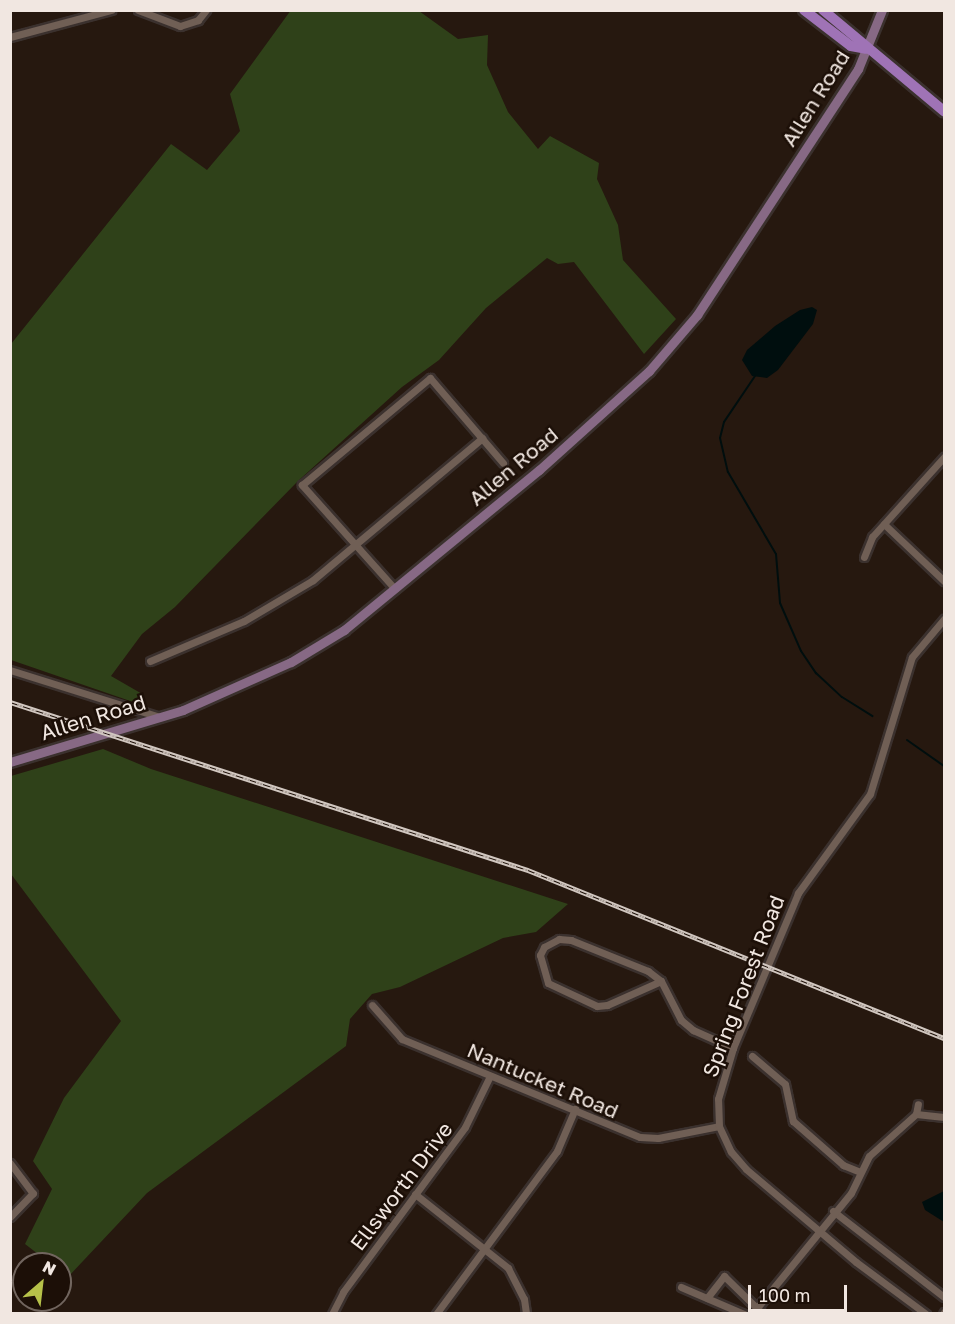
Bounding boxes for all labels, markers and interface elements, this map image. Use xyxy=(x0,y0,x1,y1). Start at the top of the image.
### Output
street label: Allen Road xyxy=(776,45,854,151)
street label: Allen Road xyxy=(463,421,563,511)
street label: Allen Road xyxy=(37,689,149,745)
street label: Spring Forest Road xyxy=(697,892,789,1080)
street label: Nantucket Road xyxy=(464,1037,622,1123)
street label: Ellsworth Drive xyxy=(345,1117,457,1255)
north arrow xyxy=(12,1252,72,1312)
text: N xyxy=(39,1256,60,1280)
scale bar xyxy=(751,1273,850,1311)
text: 100 m xyxy=(759,1284,810,1306)

